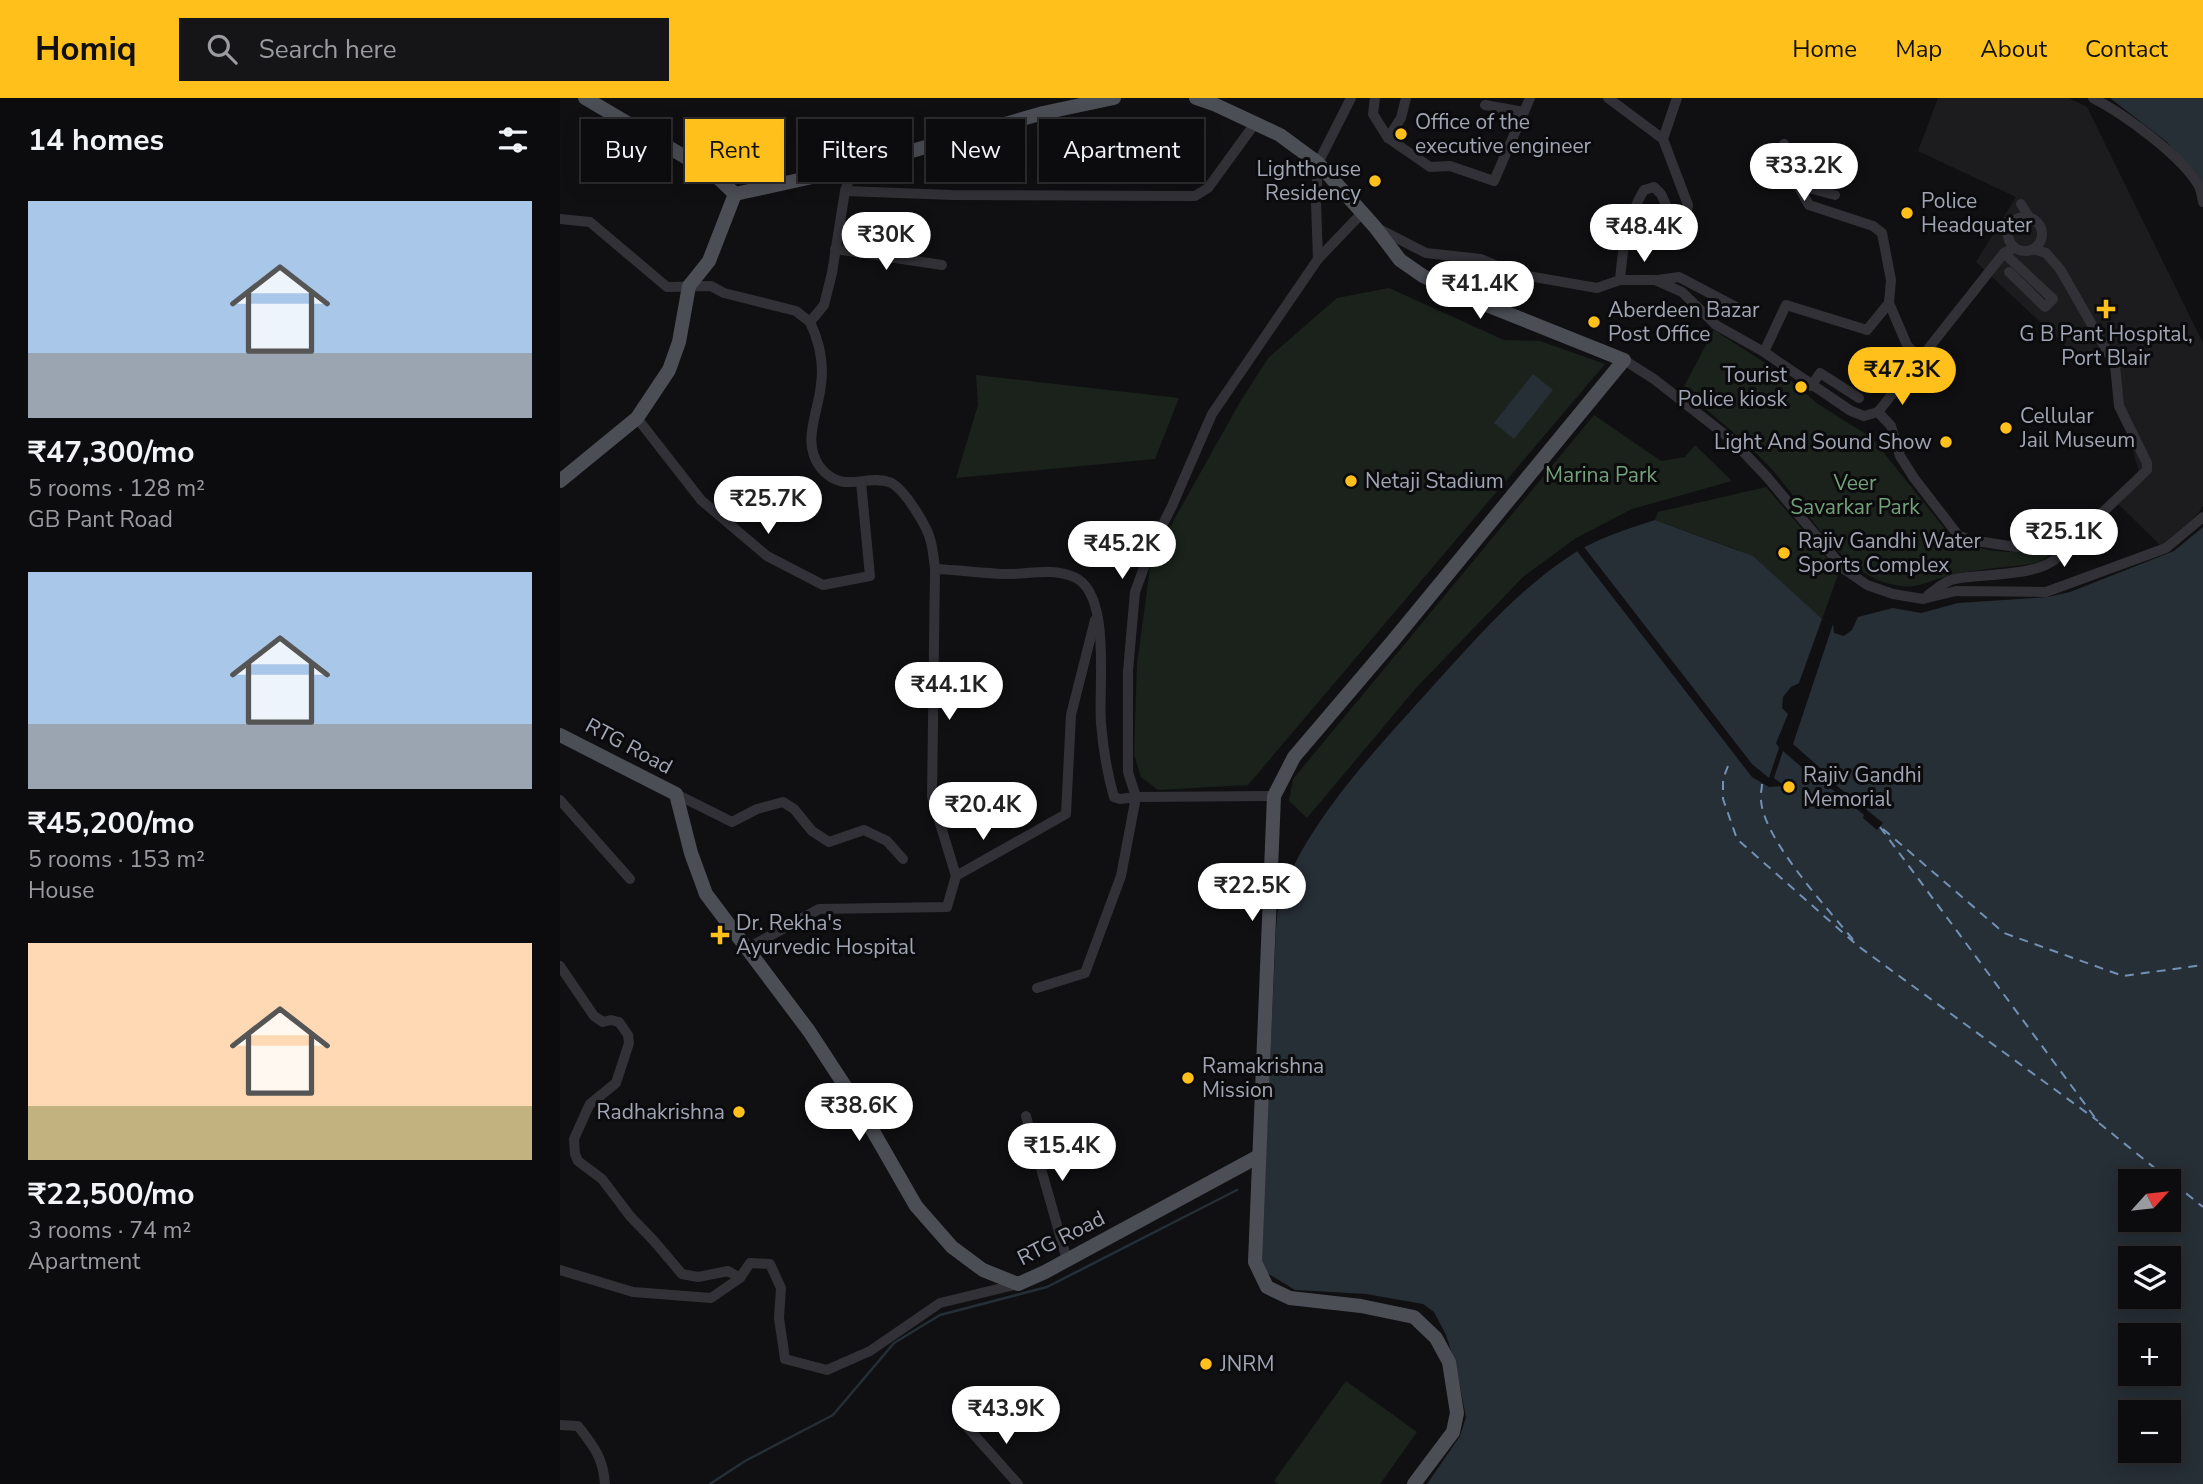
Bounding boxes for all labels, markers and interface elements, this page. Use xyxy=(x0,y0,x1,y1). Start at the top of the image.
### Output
search box xyxy=(179,18,669,81)
text: Homiq xyxy=(35,27,137,72)
icon: search xyxy=(203,30,241,68)
text: Search here xyxy=(259,32,397,67)
text: Home xyxy=(1792,33,1857,65)
text: Map xyxy=(1895,33,1942,65)
text: About xyxy=(1980,33,2047,65)
text: Contact xyxy=(2085,33,2168,65)
place label: Office of the executive engineer xyxy=(1415,108,1592,160)
chip: Buy xyxy=(581,119,671,182)
chip: Rent xyxy=(685,119,784,182)
chip: Filters xyxy=(798,119,912,182)
chip: New xyxy=(926,119,1025,182)
chip: Apartment xyxy=(1039,119,1204,182)
text: 14 homes xyxy=(28,120,164,161)
icon: filters xyxy=(494,121,532,159)
marker: Office of the executive engineer xyxy=(1393,126,1409,142)
pin: ₹33.2K xyxy=(1747,144,1861,203)
text: ₹33.2K xyxy=(1766,150,1842,181)
place label: Lighthouse Residency xyxy=(1256,155,1361,207)
marker: Lighthouse Residency xyxy=(1367,173,1383,189)
place label: Police Headquater xyxy=(1921,187,2033,239)
pin: ₹48.4K xyxy=(1587,204,1701,264)
marker: Police Headquater xyxy=(1899,205,1915,221)
text: ₹48.4K xyxy=(1606,211,1682,242)
pin: ₹30K xyxy=(845,212,927,272)
text: ₹30K xyxy=(858,219,914,250)
icon: home xyxy=(217,246,343,372)
pin: ₹41.4K xyxy=(1423,262,1537,321)
text: ₹41.4K xyxy=(1442,268,1518,299)
place label: Aberdeen Bazar Post Office xyxy=(1608,296,1760,348)
marker: G B Pant Hospital, Port Blair xyxy=(2096,299,2116,319)
marker: Aberdeen Bazar Post Office xyxy=(1586,314,1602,330)
place label: G B Pant Hospital, Port Blair xyxy=(2019,320,2193,372)
pin: ₹47.3K xyxy=(1845,348,1959,407)
text: ₹47.3K xyxy=(1864,354,1940,385)
place label: Tourist Police kiosk xyxy=(1678,361,1788,413)
marker: Tourist Police kiosk xyxy=(1793,379,1809,395)
place label: Cellular Jail Museum xyxy=(2019,402,2135,454)
marker: Cellular Jail Museum xyxy=(1998,420,2014,436)
place label: Light And Sound Show xyxy=(1714,428,1932,456)
text: ₹47,300/mo xyxy=(28,432,195,473)
marker: Light And Sound Show xyxy=(1938,434,1954,450)
park label: Marina Park xyxy=(1545,461,1657,489)
place label: Netaji Stadium xyxy=(1365,467,1504,495)
park label: Veer Savarkar Park xyxy=(1790,469,1920,521)
text: 5 rooms · 128 m² xyxy=(28,473,205,504)
marker: Netaji Stadium xyxy=(1343,473,1359,489)
pin: ₹25.7K xyxy=(711,476,825,536)
text: ₹25.7K xyxy=(730,483,806,514)
text: GB Pant Road xyxy=(28,504,173,535)
pin: ₹25.1K xyxy=(2007,510,2121,569)
text: ₹25.1K xyxy=(2026,516,2102,547)
pin: ₹45.2K xyxy=(1065,522,1179,581)
place label: Rajiv Gandhi Water Sports Complex xyxy=(1798,527,1981,579)
text: ₹45.2K xyxy=(1084,528,1160,559)
marker: Rajiv Gandhi Water Sports Complex xyxy=(1776,545,1792,561)
icon: home xyxy=(217,617,343,743)
pin: ₹44.1K xyxy=(892,662,1006,722)
text: ₹44.1K xyxy=(911,669,987,700)
street label: RTG Road xyxy=(581,711,677,781)
place label: Rajiv Gandhi Memorial xyxy=(1803,761,1922,813)
marker: Rajiv Gandhi Memorial xyxy=(1781,779,1797,795)
pin: ₹20.4K xyxy=(926,782,1040,842)
text: ₹20.4K xyxy=(945,789,1021,820)
text: ₹45,200/mo xyxy=(28,803,195,844)
text: 5 rooms · 153 m² xyxy=(28,844,205,875)
pin: ₹22.5K xyxy=(1195,864,1309,923)
text: ₹22.5K xyxy=(1214,870,1290,901)
text: House xyxy=(28,875,95,906)
place label: Dr. Rekha's Ayurvedic Hospital xyxy=(736,909,916,961)
marker: Dr. Rekha's Ayurvedic Hospital xyxy=(710,925,730,945)
icon: home xyxy=(217,988,343,1114)
place label: Ramakrishna Mission xyxy=(1202,1052,1324,1104)
marker: Ramakrishna Mission xyxy=(1180,1070,1196,1086)
pin: ₹38.6K xyxy=(802,1084,916,1143)
text: ₹38.6K xyxy=(821,1090,897,1121)
place label: Radhakrishna xyxy=(597,1098,725,1126)
marker: Radhakrishna xyxy=(731,1104,747,1120)
pin: ₹15.4K xyxy=(1005,1124,1119,1183)
text: ₹15.4K xyxy=(1024,1130,1100,1161)
north arrow xyxy=(2118,1169,2180,1232)
map controls xyxy=(2118,1169,2181,1463)
text: ₹22,500/mo xyxy=(28,1174,195,1215)
street label: RTG Road xyxy=(1012,1204,1110,1272)
text: 3 rooms · 74 m² xyxy=(28,1215,191,1246)
text: Apartment xyxy=(28,1246,140,1277)
button: layers xyxy=(2118,1246,2181,1309)
button: + xyxy=(2118,1323,2181,1386)
place label: JNRM xyxy=(1219,1350,1274,1378)
marker: JNRM xyxy=(1198,1356,1214,1372)
pin: ₹43.9K xyxy=(949,1386,1063,1446)
text: ₹43.9K xyxy=(968,1393,1044,1424)
button: − xyxy=(2118,1400,2181,1463)

